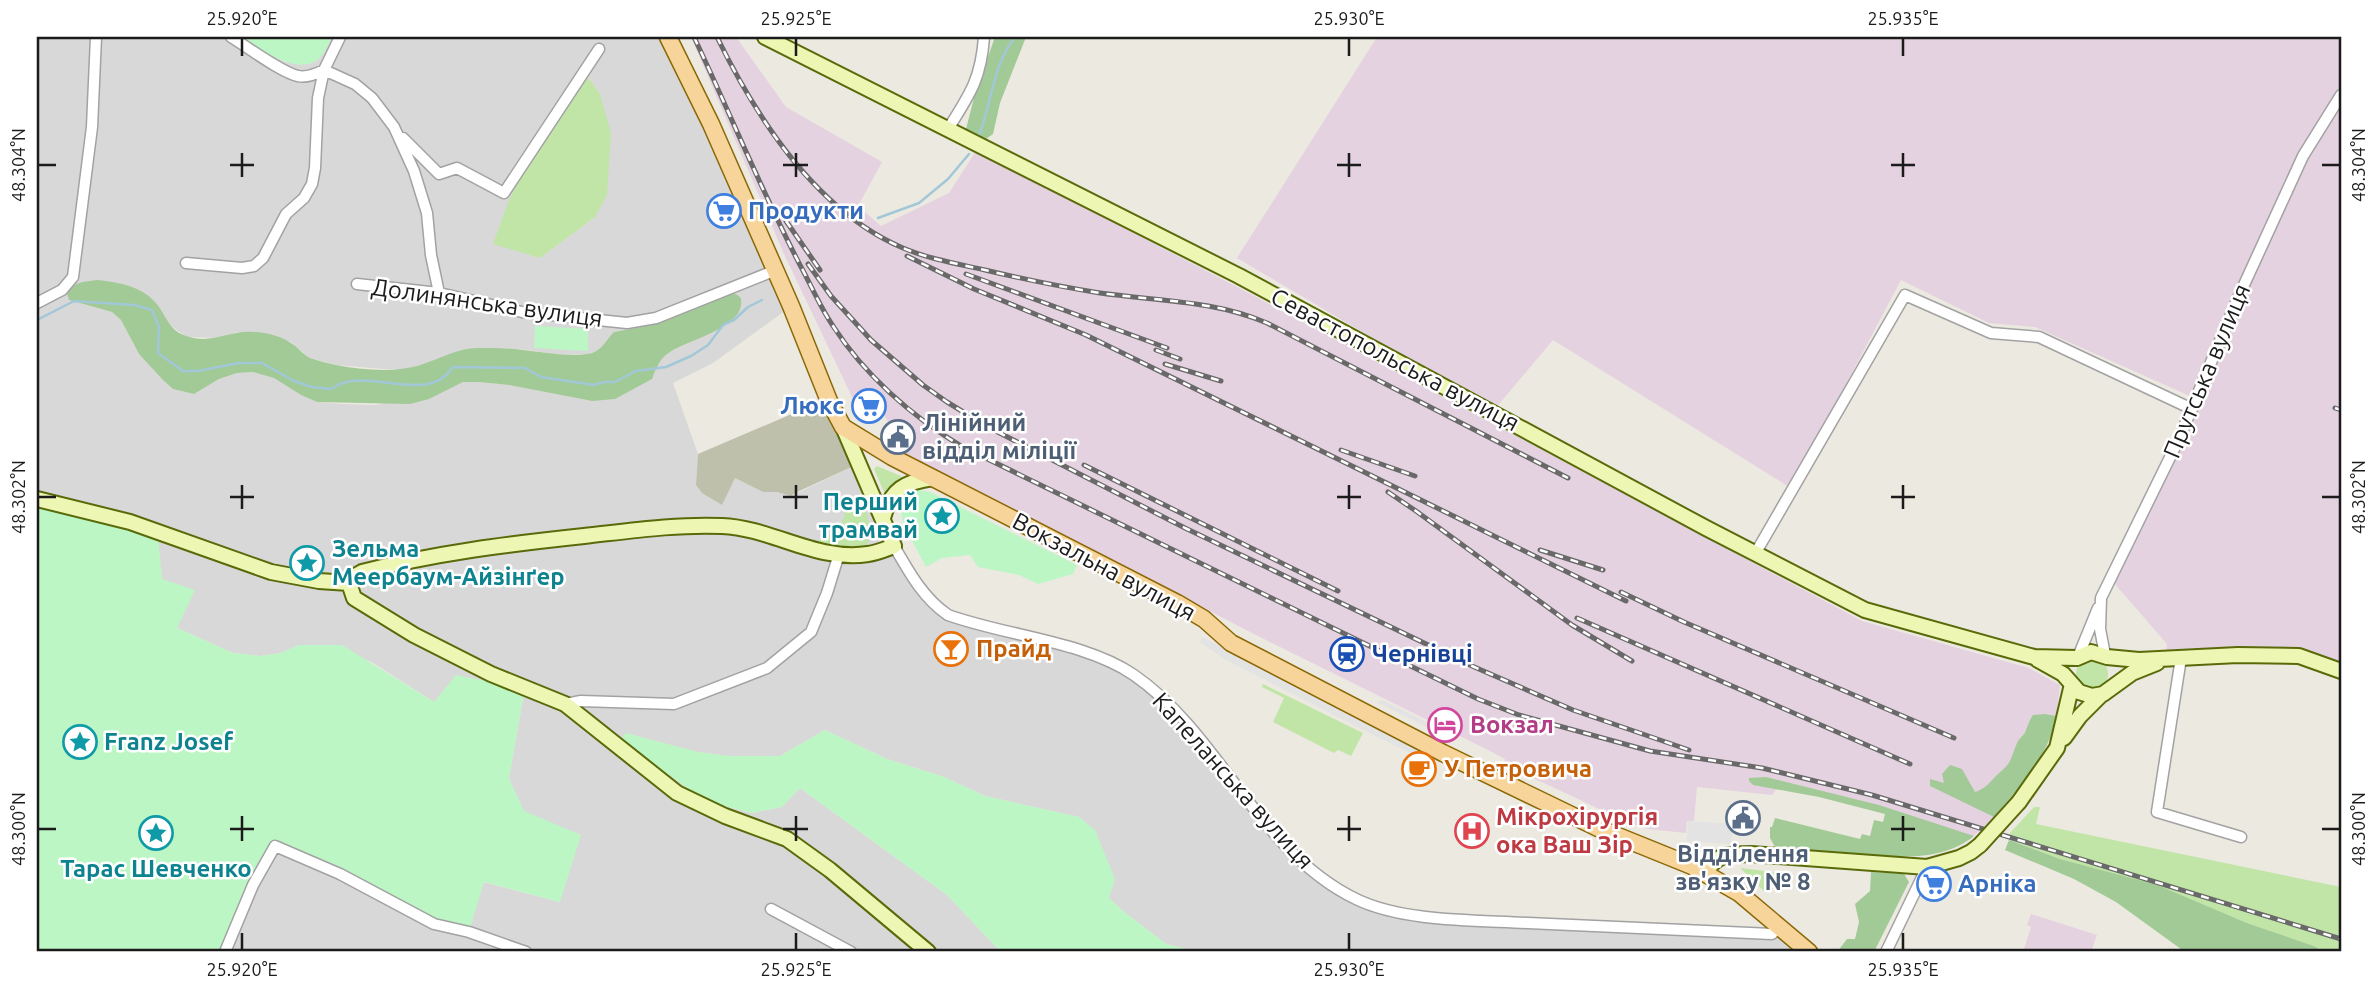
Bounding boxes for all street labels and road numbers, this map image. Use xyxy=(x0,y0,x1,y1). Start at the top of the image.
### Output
street label: Долинянська вулиця xyxy=(370,273,604,332)
street label: Прутська вулиця xyxy=(2158,280,2255,462)
street label: Севастопольська вулиця xyxy=(1266,283,1524,437)
street label: Вокзальна вулиця xyxy=(1008,507,1200,626)
street label: Капеланська вулиця xyxy=(1147,687,1320,874)

